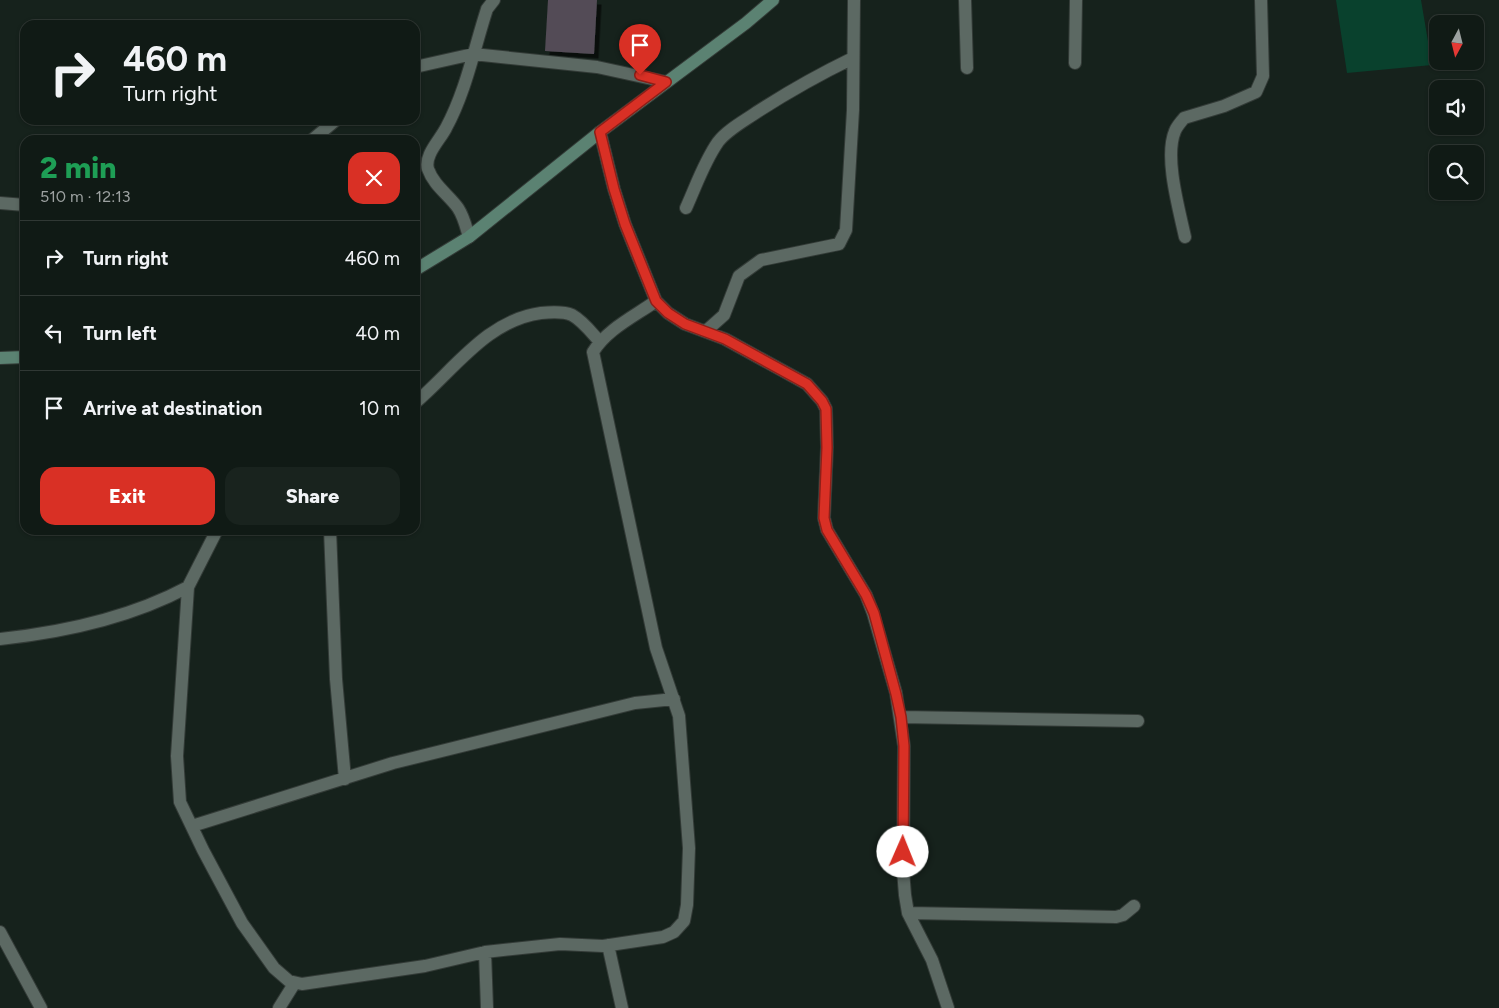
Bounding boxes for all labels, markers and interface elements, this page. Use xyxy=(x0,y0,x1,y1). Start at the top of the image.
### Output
north arrow xyxy=(1429,15,1484,70)
map controls xyxy=(1429,15,1484,200)
pin xyxy=(619,24,661,75)
icon: arrive xyxy=(626,31,654,59)
text: 460 m xyxy=(123,38,227,80)
icon: right xyxy=(40,40,105,105)
text: Turn right xyxy=(123,80,218,107)
button: sound xyxy=(1429,80,1484,135)
button: search xyxy=(1429,145,1484,200)
text: 2 min xyxy=(40,149,117,186)
button: close xyxy=(348,152,400,204)
text: 510 m · 12:13 xyxy=(40,187,131,206)
icon: right xyxy=(40,244,68,272)
text: Turn right xyxy=(83,247,169,270)
text: 460 m xyxy=(344,247,400,270)
icon: left xyxy=(40,319,68,347)
text: Turn left xyxy=(83,322,157,345)
text: 40 m xyxy=(355,322,400,345)
icon: arrive xyxy=(40,394,68,422)
text: Arrive at destination xyxy=(83,397,262,420)
text: 10 m xyxy=(359,397,400,420)
button: Exit xyxy=(40,467,215,525)
button: Share xyxy=(225,467,400,525)
position arrow xyxy=(876,825,928,877)

